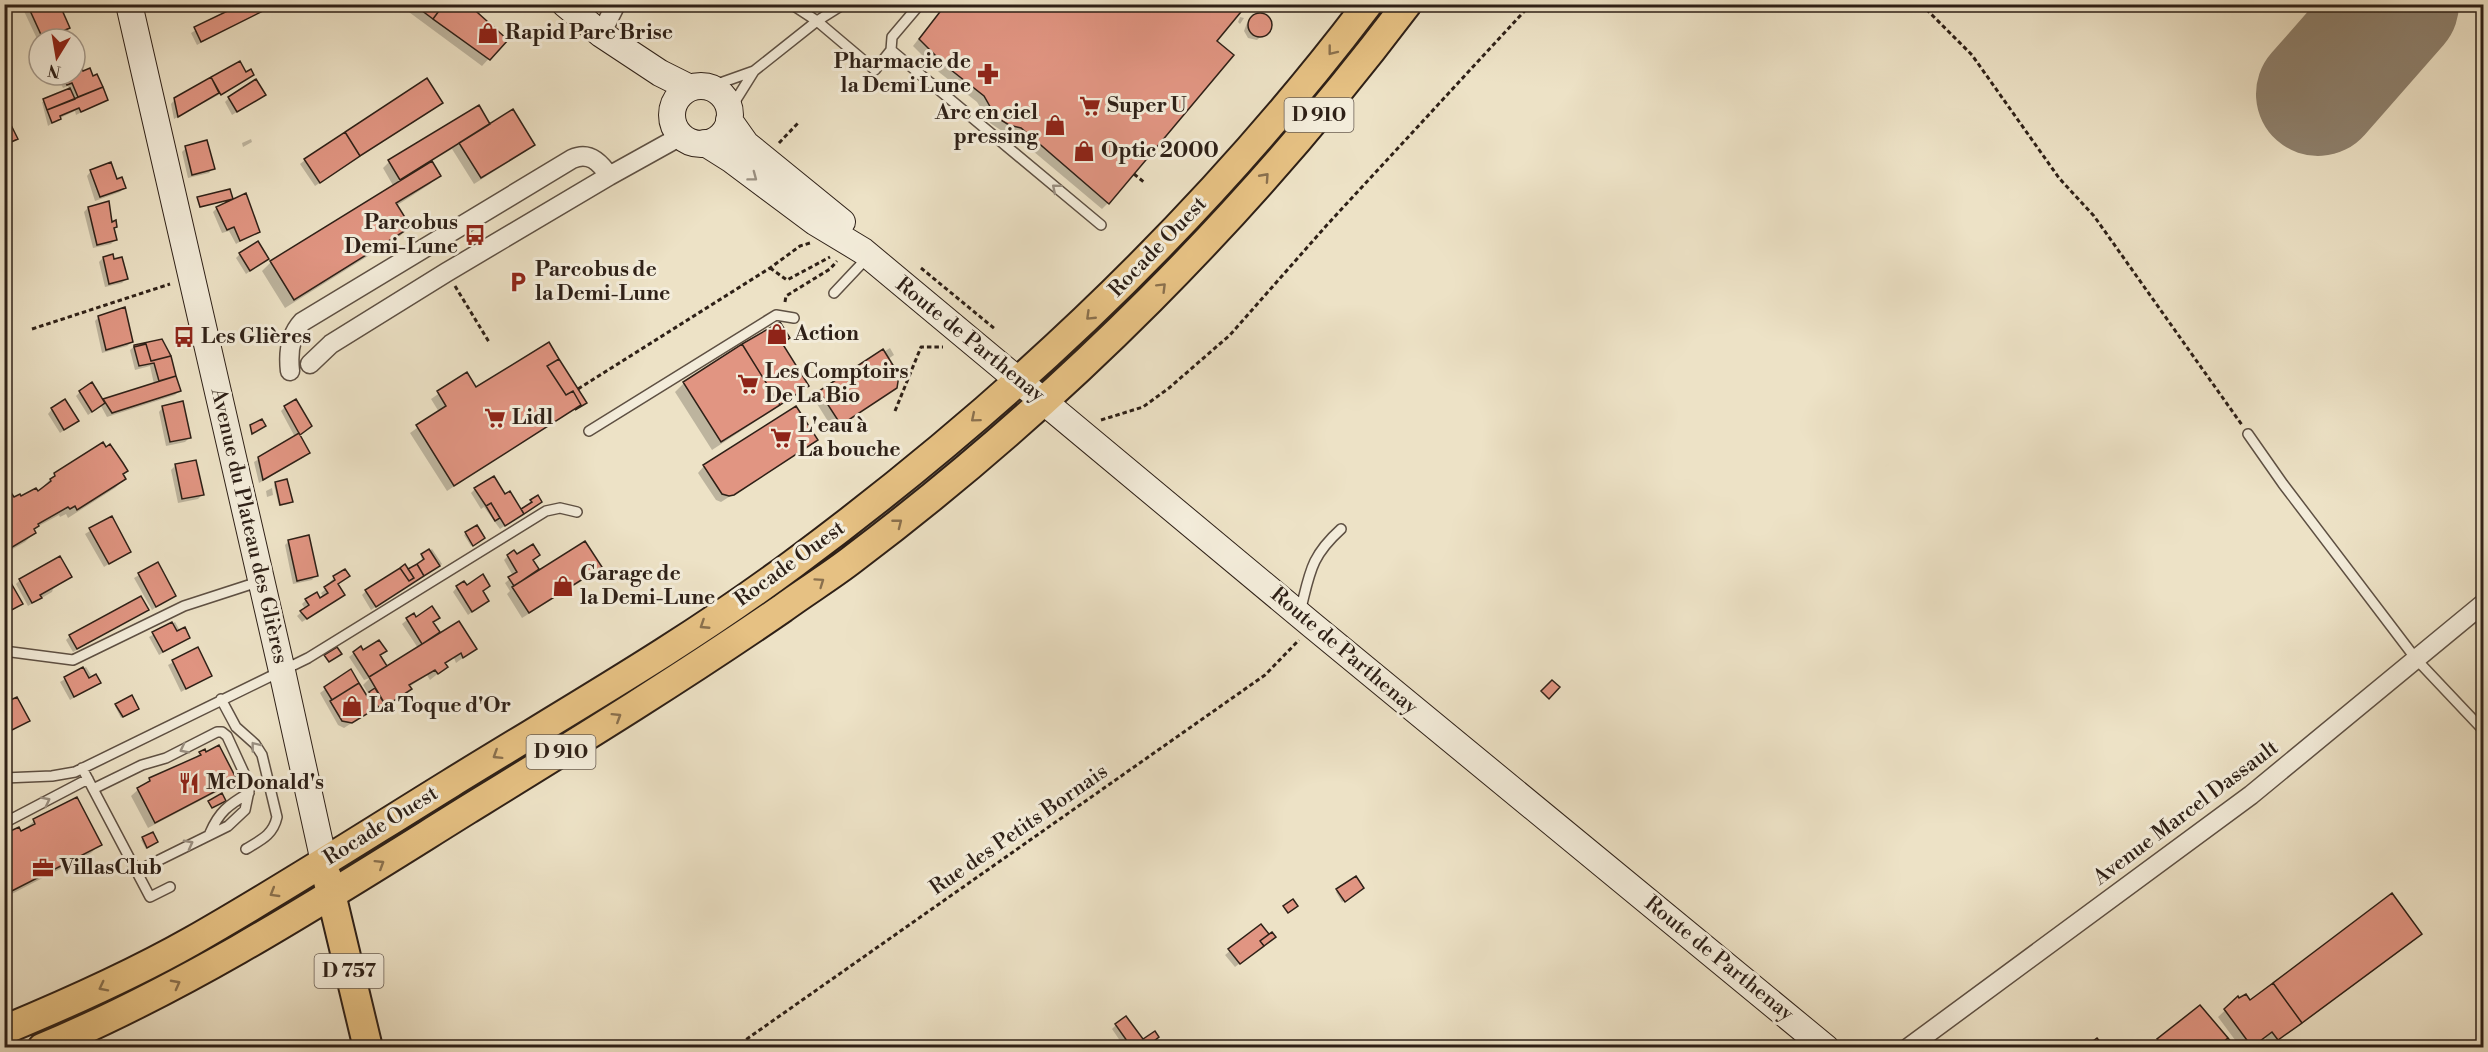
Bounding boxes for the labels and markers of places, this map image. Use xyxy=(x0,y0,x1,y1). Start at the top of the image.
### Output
place label: Rapid Pare Brise xyxy=(505,20,673,46)
shop icon: Rapid Pare Brise xyxy=(476,21,500,45)
place label: Pharmacie de la Demi Lune xyxy=(834,49,971,99)
pharmacy icon: Pharmacie de la Demi Lune xyxy=(976,62,1000,86)
place label: Super U xyxy=(1107,93,1187,119)
supermarket icon: Super U xyxy=(1078,94,1102,118)
place label: Arc en ciel pressing xyxy=(934,100,1039,150)
shop icon: Arc en ciel pressing xyxy=(1043,113,1067,137)
place label: Optic 2000 xyxy=(1101,138,1219,164)
shop icon: Optic 2000 xyxy=(1072,139,1096,163)
place label: Parcobus Demi-Lune xyxy=(344,210,458,260)
bus stop icon: Parcobus Demi-Lune xyxy=(463,223,487,247)
place label: Parcobus de la Demi-Lune xyxy=(535,257,670,307)
parking icon: Parcobus de la Demi-Lune xyxy=(506,270,530,294)
place label: Action xyxy=(793,321,859,347)
shop icon: Action xyxy=(765,322,789,346)
place label: Les Glières xyxy=(201,324,311,350)
bus stop icon: Les Glières xyxy=(172,325,196,349)
place label: Les Comptoirs De La Bio xyxy=(765,359,909,409)
supermarket icon: Les Comptoirs De La Bio xyxy=(736,372,760,396)
place label: Lidl xyxy=(512,405,553,431)
supermarket icon: Lidl xyxy=(483,406,507,430)
place label: L'eau à La bouche xyxy=(798,413,901,463)
supermarket icon: L'eau à La bouche xyxy=(769,426,793,450)
place label: Garage de la Demi-Lune xyxy=(580,561,715,611)
shop icon: Garage de la Demi-Lune xyxy=(551,574,575,598)
place label: La Toque d'Or xyxy=(369,693,511,719)
shop icon: La Toque d'Or xyxy=(340,694,364,718)
place label: McDonald's xyxy=(206,770,324,796)
restaurant icon: McDonald's xyxy=(177,771,201,795)
place label: VillasClub xyxy=(59,855,162,881)
office icon: VillasClub xyxy=(31,856,55,880)

